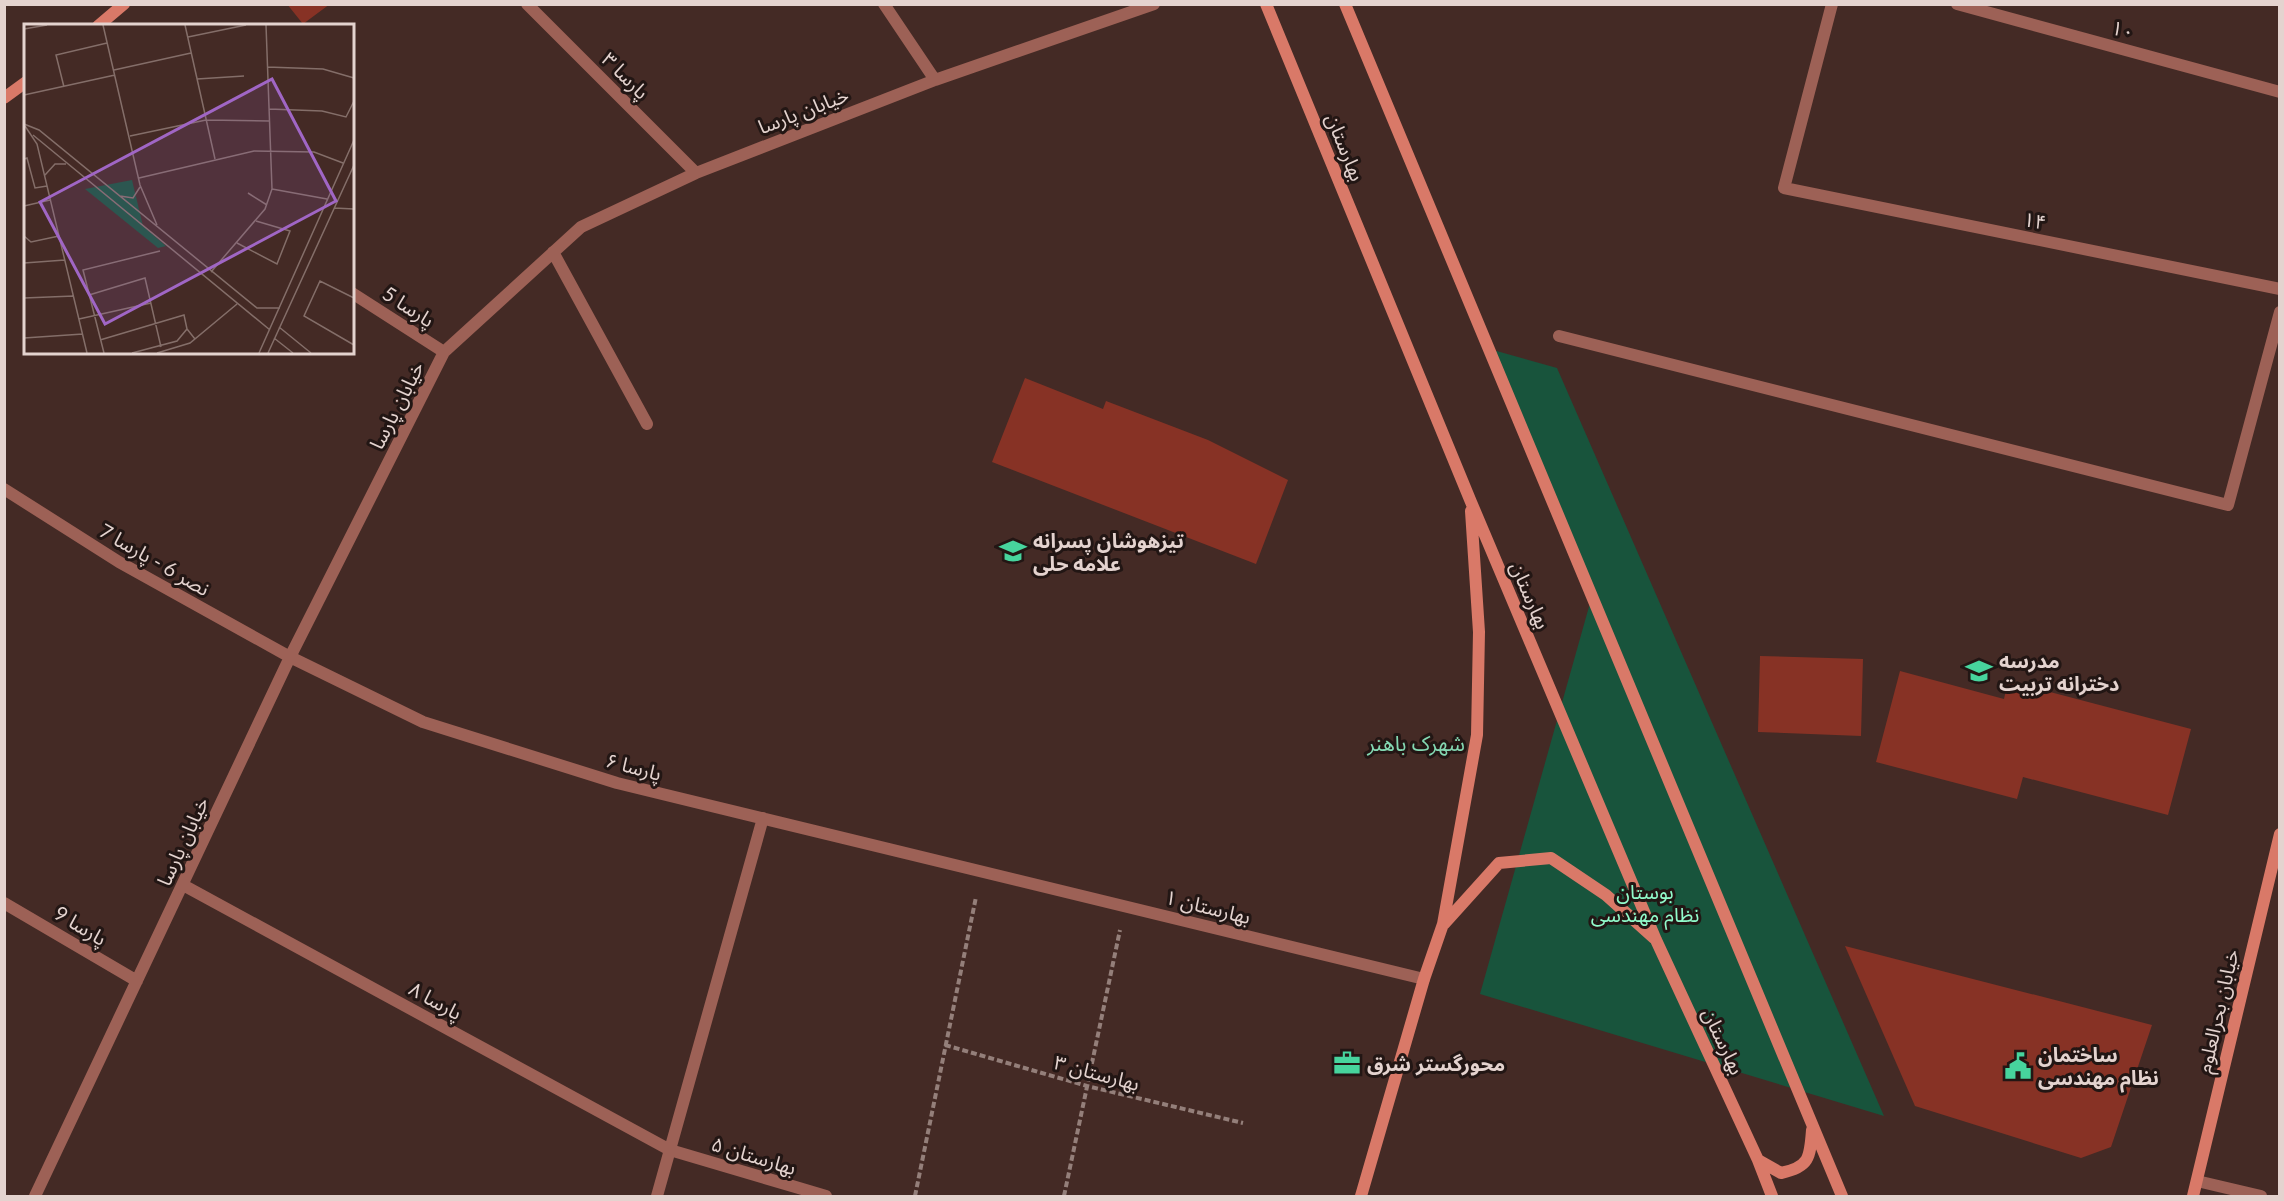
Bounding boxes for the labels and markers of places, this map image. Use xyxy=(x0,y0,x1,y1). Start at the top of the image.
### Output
place label: تیزهوشان پسرانه علامه حلی xyxy=(1033,528,1184,576)
school or university icon: تیزهوشان پسرانه علامه حلی xyxy=(998,536,1028,566)
place label: مدرسه دخترانه تربیت xyxy=(1999,648,2119,696)
school or university icon: مدرسه دخترانه تربیت xyxy=(1964,656,1994,686)
place label: ساختمان نظام مهندسی xyxy=(2038,1042,2159,1093)
office icon: محورگستر شرق xyxy=(1332,1048,1362,1078)
place label: محورگستر شرق xyxy=(1367,1051,1505,1076)
public building icon: ساختمان نظام مهندسی xyxy=(2003,1051,2033,1081)

